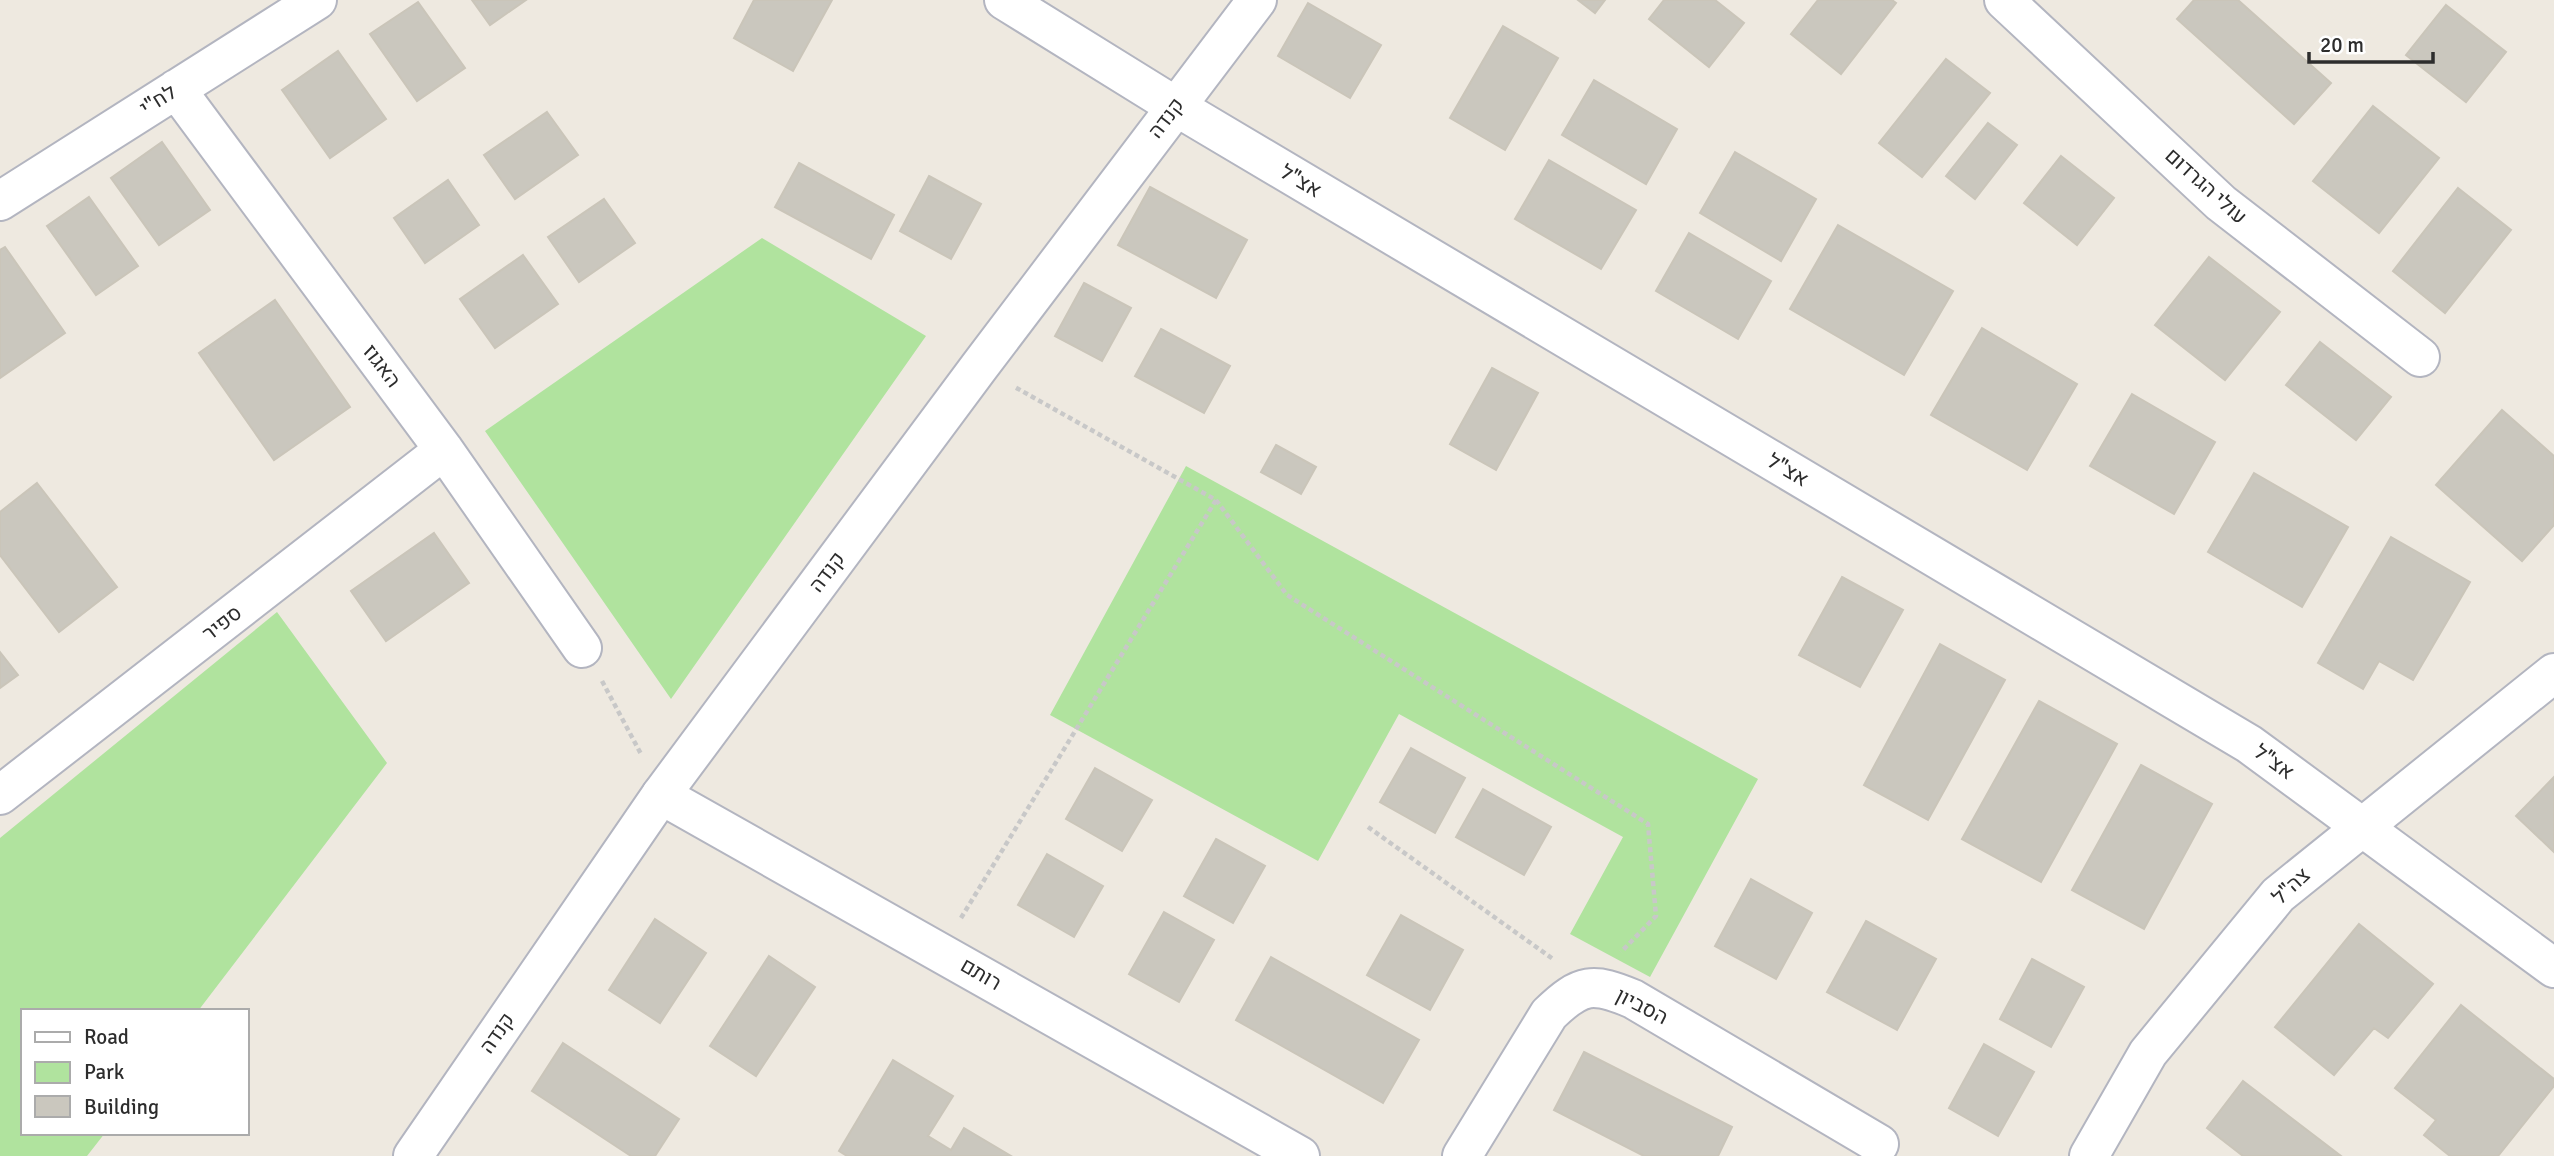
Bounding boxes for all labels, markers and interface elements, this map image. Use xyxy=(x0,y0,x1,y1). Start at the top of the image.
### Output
scale bar xyxy=(2309,21,2433,65)
text: 20 m xyxy=(2320,32,2364,58)
street label: לח"י xyxy=(135,79,181,121)
street label: קנדה xyxy=(1142,93,1190,143)
street label: עולי הגרדום xyxy=(2160,142,2252,230)
street label: אצ"ל xyxy=(1276,159,1326,203)
street label: האגוז xyxy=(357,339,407,393)
street label: אצ"ל xyxy=(1763,448,1813,492)
street label: קנדה xyxy=(803,547,851,597)
street label: ספיר xyxy=(197,599,247,647)
street label: אצ"ל xyxy=(2249,739,2299,785)
street label: צה"ל xyxy=(2267,862,2315,910)
street label: רותם xyxy=(956,952,1006,996)
street label: הסביון xyxy=(1611,982,1673,1030)
street label: קנדה xyxy=(474,1008,520,1058)
legend xyxy=(21,1009,248,1135)
text: Road xyxy=(84,1024,129,1050)
text: Park xyxy=(84,1059,125,1085)
text: Building xyxy=(84,1094,159,1120)

